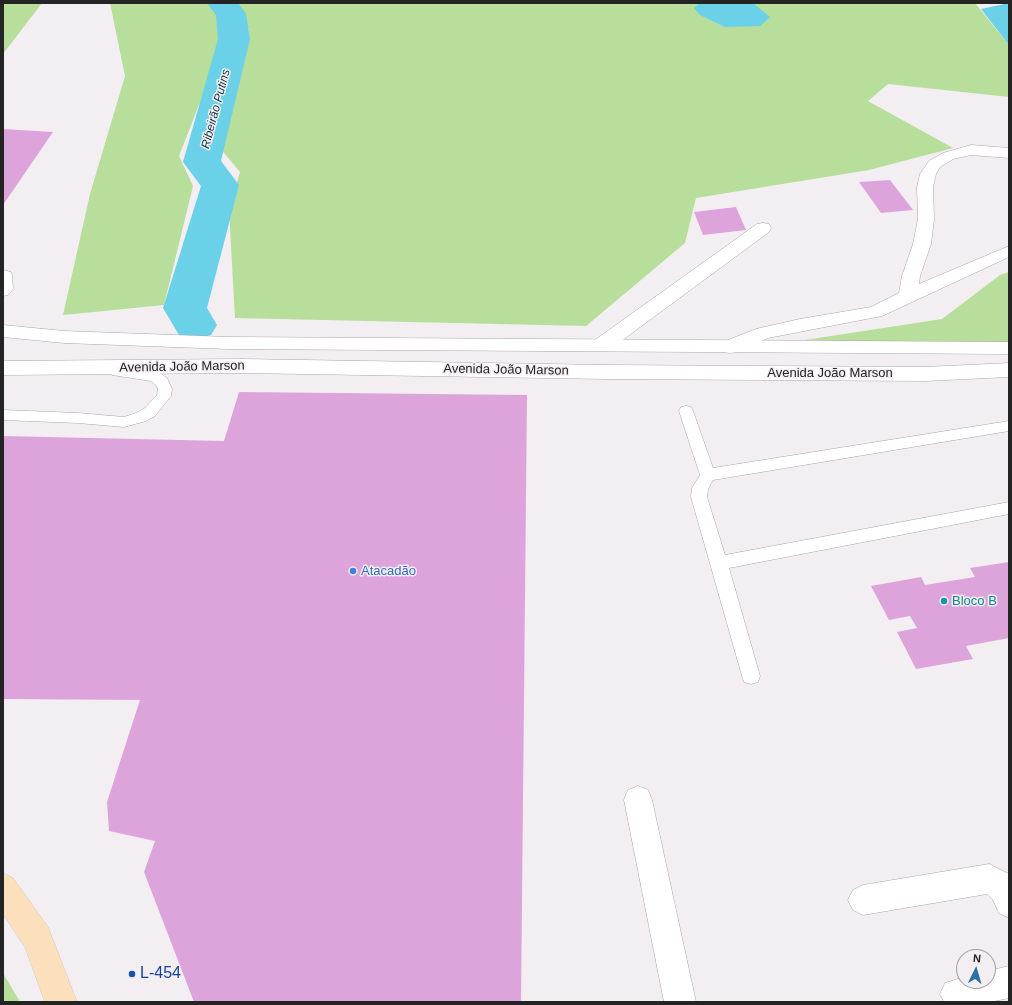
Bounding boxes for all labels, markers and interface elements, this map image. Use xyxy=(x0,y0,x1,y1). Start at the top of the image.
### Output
water label: Ribeirão Putins xyxy=(199,68,233,150)
street label: Avenida João Marson xyxy=(119,358,245,376)
street label: Avenida João Marson xyxy=(443,361,569,379)
street label: Avenida João Marson xyxy=(767,365,893,381)
place label: Atacadão xyxy=(361,563,416,579)
marker: Atacadão xyxy=(348,566,358,576)
place label: Bloco B xyxy=(952,593,997,609)
marker: Bloco B xyxy=(939,596,949,606)
north arrow xyxy=(956,949,996,989)
text: N xyxy=(972,952,981,964)
place label: L-454 xyxy=(140,964,181,984)
marker: L-454 xyxy=(127,969,137,979)

